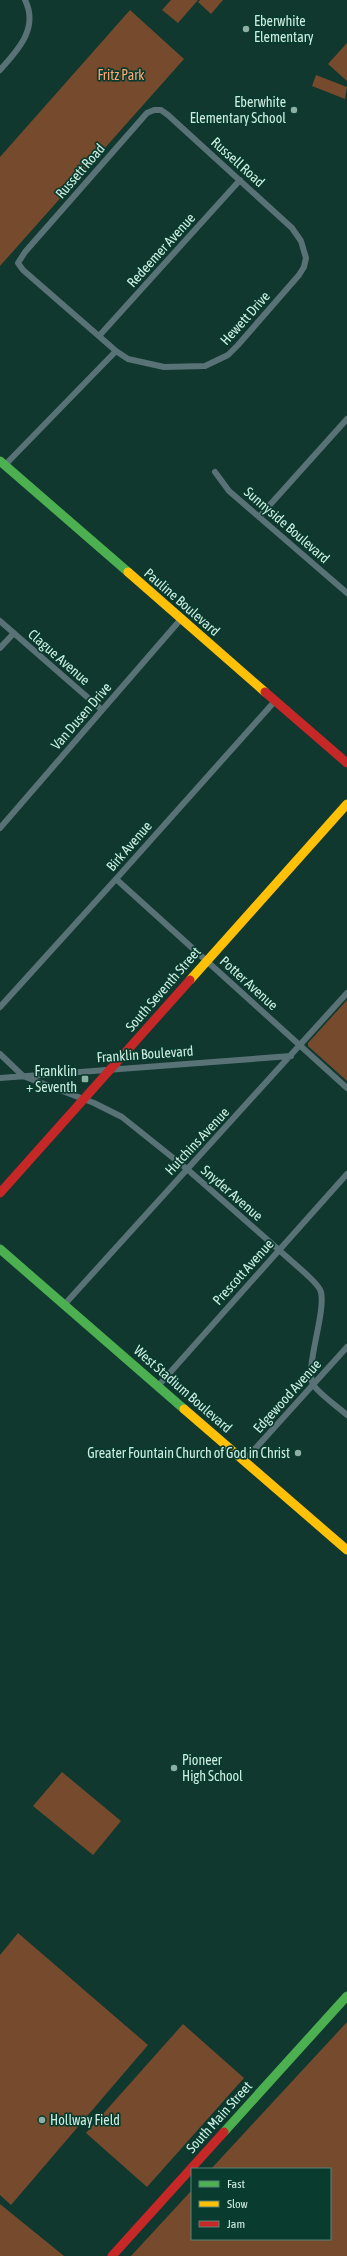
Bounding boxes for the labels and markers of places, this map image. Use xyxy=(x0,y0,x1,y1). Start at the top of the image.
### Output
place label: Eberwhite Elementary xyxy=(254,13,314,45)
marker: Eberwhite Elementary xyxy=(241,24,251,34)
place label: Eberwhite Elementary School xyxy=(190,94,286,126)
marker: Eberwhite Elementary School xyxy=(289,105,299,115)
place label: Franklin + Seventh xyxy=(26,1063,77,1095)
marker: Franklin + Seventh xyxy=(80,1074,90,1084)
place label: Greater Fountain Church of God in Christ xyxy=(87,1445,290,1461)
marker: Greater Fountain Church of God in Christ xyxy=(293,1448,303,1458)
place label: Pioneer High School xyxy=(182,1752,243,1784)
marker: Pioneer High School xyxy=(169,1763,179,1773)
place label: Hollway Field xyxy=(50,2112,120,2128)
marker: Hollway Field xyxy=(37,2115,47,2125)

